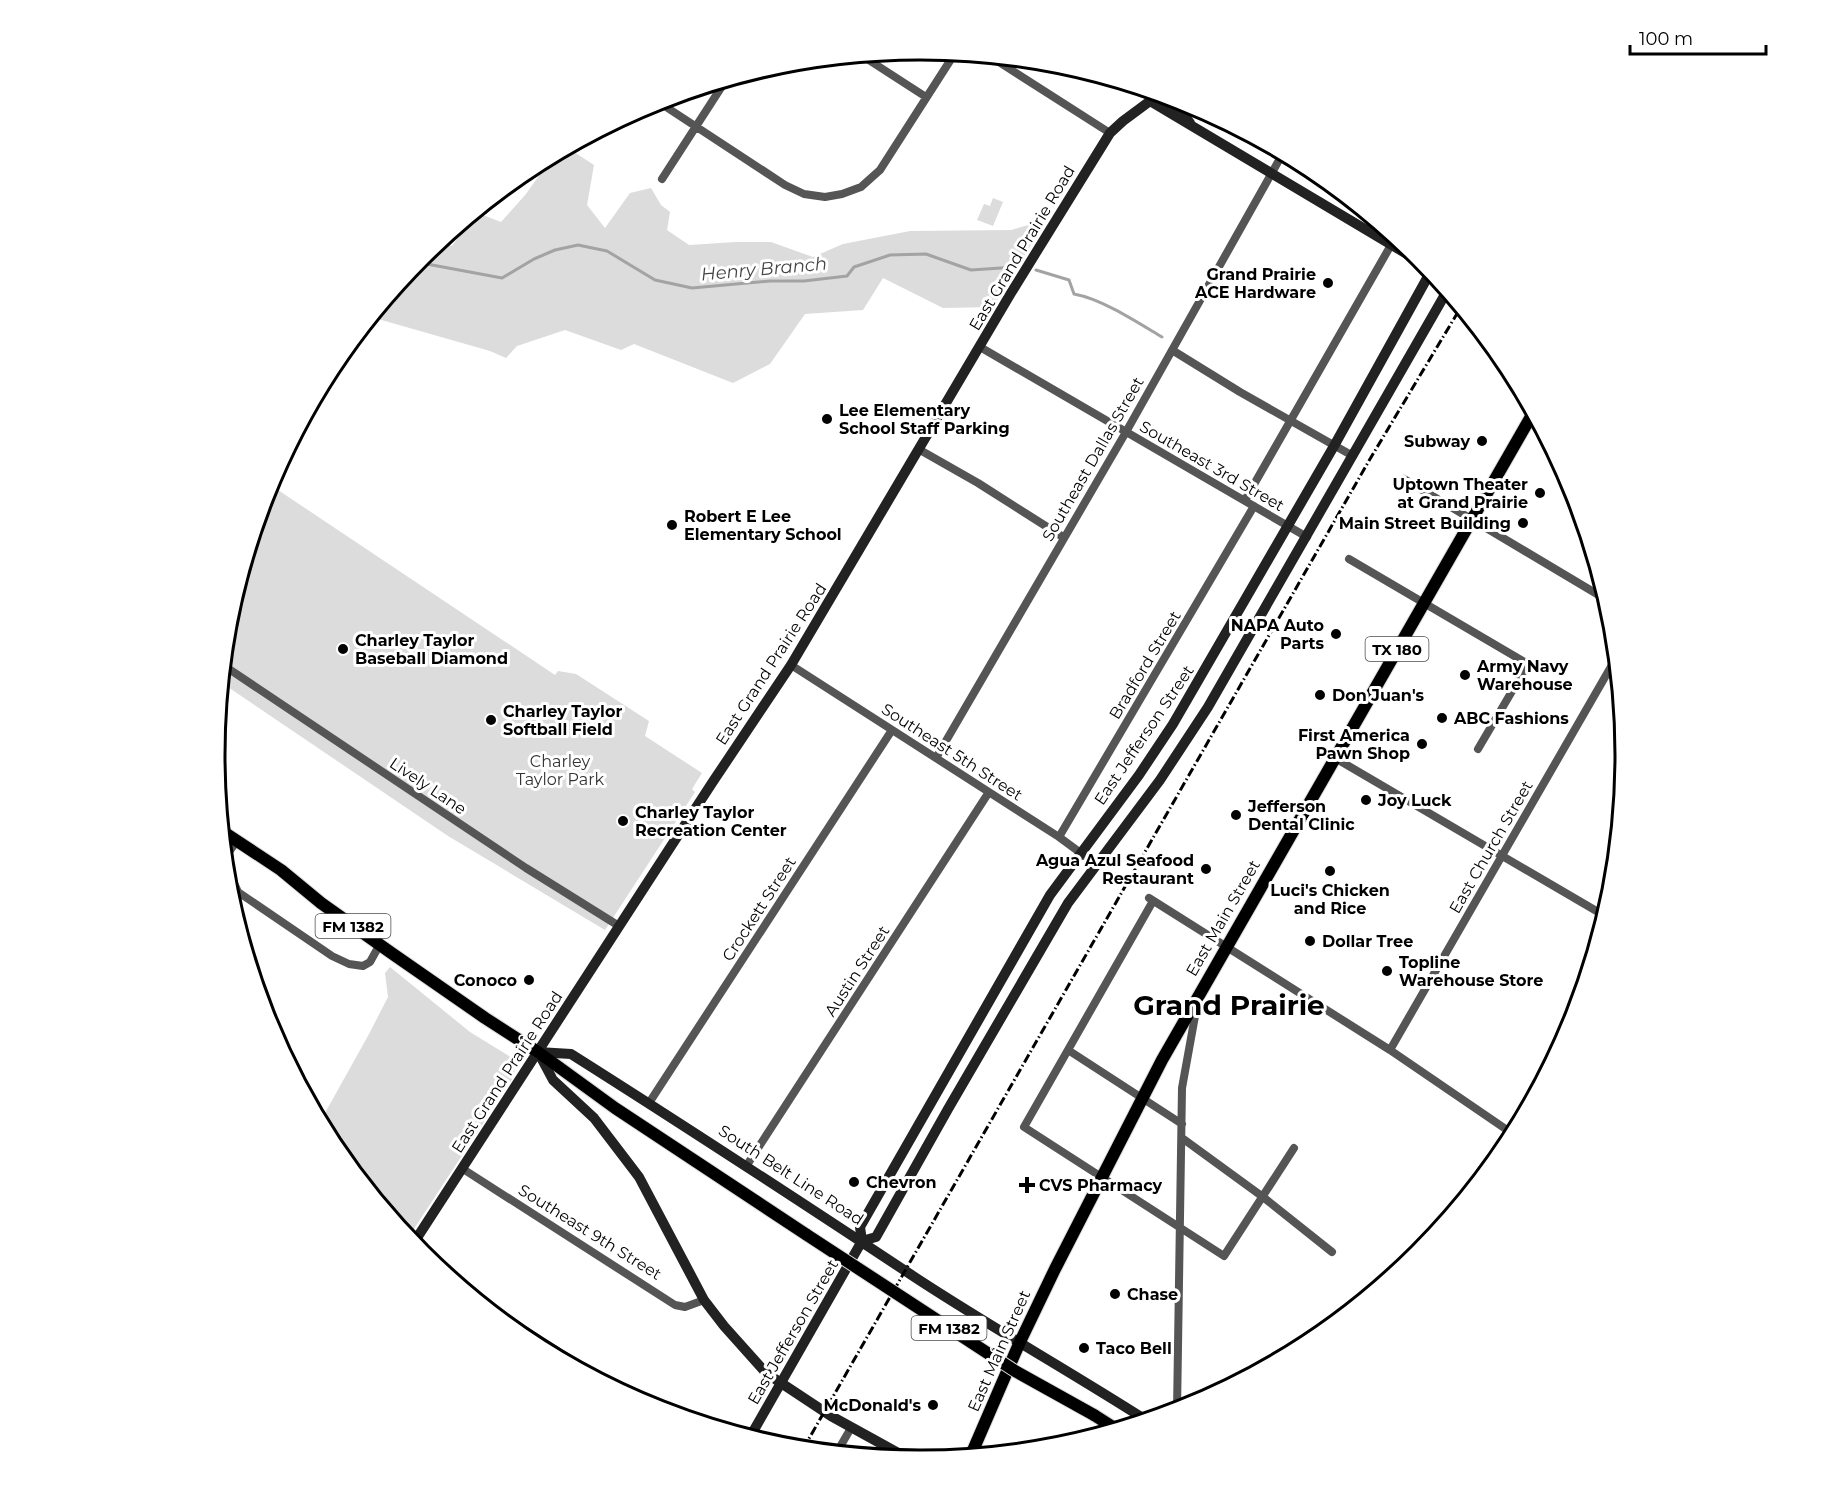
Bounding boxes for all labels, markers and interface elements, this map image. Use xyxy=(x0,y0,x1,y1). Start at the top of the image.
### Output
scale bar xyxy=(1630,18,1766,56)
text: 100 m xyxy=(1639,28,1693,50)
street label: East Grand Prairie Road xyxy=(965,162,1079,334)
water label: Henry Branch xyxy=(700,253,828,285)
place label: Grand Prairie ACE Hardware xyxy=(1194,265,1316,302)
marker: Grand Prairie ACE Hardware xyxy=(1321,276,1335,290)
street label: Southeast Dallas Street xyxy=(1038,373,1148,544)
place label: Lee Elementary School Staff Parking xyxy=(839,401,1010,438)
marker: Lee Elementary School Staff Parking xyxy=(820,412,834,426)
street label: Southeast 3rd Street xyxy=(1136,417,1288,515)
place label: Subway xyxy=(1404,432,1470,451)
marker: Subway xyxy=(1475,434,1489,448)
place label: Uptown Theater at Grand Prairie xyxy=(1392,475,1528,512)
marker: Uptown Theater at Grand Prairie xyxy=(1533,486,1547,500)
place label: Robert E Lee Elementary School xyxy=(684,507,842,544)
place label: Main Street Building xyxy=(1339,514,1511,533)
marker: Main Street Building xyxy=(1516,516,1530,530)
marker: Robert E Lee Elementary School xyxy=(665,518,679,532)
street label: East Grand Prairie Road xyxy=(712,580,830,748)
street label: Bradford Street xyxy=(1105,607,1185,723)
place label: NAPA Auto Parts xyxy=(1231,616,1325,653)
marker: NAPA Auto Parts xyxy=(1329,627,1343,641)
place label: Charley Taylor Baseball Diamond xyxy=(355,631,508,668)
road number: TX 180 xyxy=(1366,637,1428,661)
marker: Charley Taylor Baseball Diamond xyxy=(336,642,350,656)
place label: Army Navy Warehouse xyxy=(1476,657,1573,694)
street label: East Jefferson Street xyxy=(1090,661,1198,808)
marker: Army Navy Warehouse xyxy=(1458,668,1472,682)
place label: Don Juan's xyxy=(1332,686,1425,705)
marker: Don Juan's xyxy=(1313,688,1327,702)
street label: Southeast 5th Street xyxy=(878,699,1026,805)
place label: Charley Taylor Softball Field xyxy=(503,702,622,739)
place label: ABC Fashions xyxy=(1453,709,1569,728)
marker: ABC Fashions xyxy=(1435,711,1449,725)
marker: Charley Taylor Softball Field xyxy=(484,713,498,727)
place label: First America Pawn Shop xyxy=(1298,726,1410,763)
marker: First America Pawn Shop xyxy=(1415,737,1429,751)
park label: Charley Taylor Park xyxy=(516,752,604,789)
street label: Lively Lane xyxy=(386,753,470,819)
street label: East Church Street xyxy=(1445,777,1537,917)
place label: Joy Luck xyxy=(1377,791,1452,810)
marker: Joy Luck xyxy=(1359,793,1373,807)
place label: Jefferson Dental Clinic xyxy=(1247,797,1355,834)
place label: Charley Taylor Recreation Center xyxy=(635,803,787,840)
marker: Jefferson Dental Clinic xyxy=(1229,808,1243,822)
marker: Charley Taylor Recreation Center xyxy=(616,814,630,828)
place label: Agua Azul Seafood Restaurant xyxy=(1035,851,1194,888)
street label: Crockett Street xyxy=(718,853,800,965)
street label: East Main Street xyxy=(1182,856,1264,979)
marker: Agua Azul Seafood Restaurant xyxy=(1199,862,1213,876)
marker: Luci's Chicken and Rice xyxy=(1323,864,1337,878)
place label: Luci's Chicken and Rice xyxy=(1270,881,1390,918)
road number: FM 1382 xyxy=(316,914,391,938)
street label: Austin Street xyxy=(821,922,894,1020)
place label: Dollar Tree xyxy=(1322,932,1413,951)
marker: Dollar Tree xyxy=(1303,934,1317,948)
place label: Topline Warehouse Store xyxy=(1399,953,1543,990)
marker: Topline Warehouse Store xyxy=(1380,964,1394,978)
place label: Conoco xyxy=(454,971,517,990)
marker: Conoco xyxy=(522,973,536,987)
street label: East Grand Prairie Road xyxy=(448,988,566,1156)
district label: Grand Prairie xyxy=(1133,988,1325,1022)
street label: South Belt Line Road xyxy=(715,1121,867,1229)
place label: Chevron xyxy=(866,1173,937,1192)
marker: Chevron xyxy=(847,1175,861,1189)
place label: CVS Pharmacy xyxy=(1039,1176,1163,1195)
marker: CVS Pharmacy xyxy=(1020,1178,1034,1192)
street label: Southeast 9th Street xyxy=(515,1180,665,1284)
street label: East Jefferson Street xyxy=(744,1256,843,1408)
place label: Chase xyxy=(1127,1285,1178,1304)
street label: East Main Street xyxy=(964,1287,1035,1415)
marker: Chase xyxy=(1108,1287,1122,1301)
road number: FM 1382 xyxy=(912,1316,986,1340)
place label: Taco Bell xyxy=(1096,1339,1172,1358)
marker: Taco Bell xyxy=(1077,1341,1091,1355)
place label: McDonald's xyxy=(824,1396,921,1415)
marker: McDonald's xyxy=(926,1398,940,1412)

